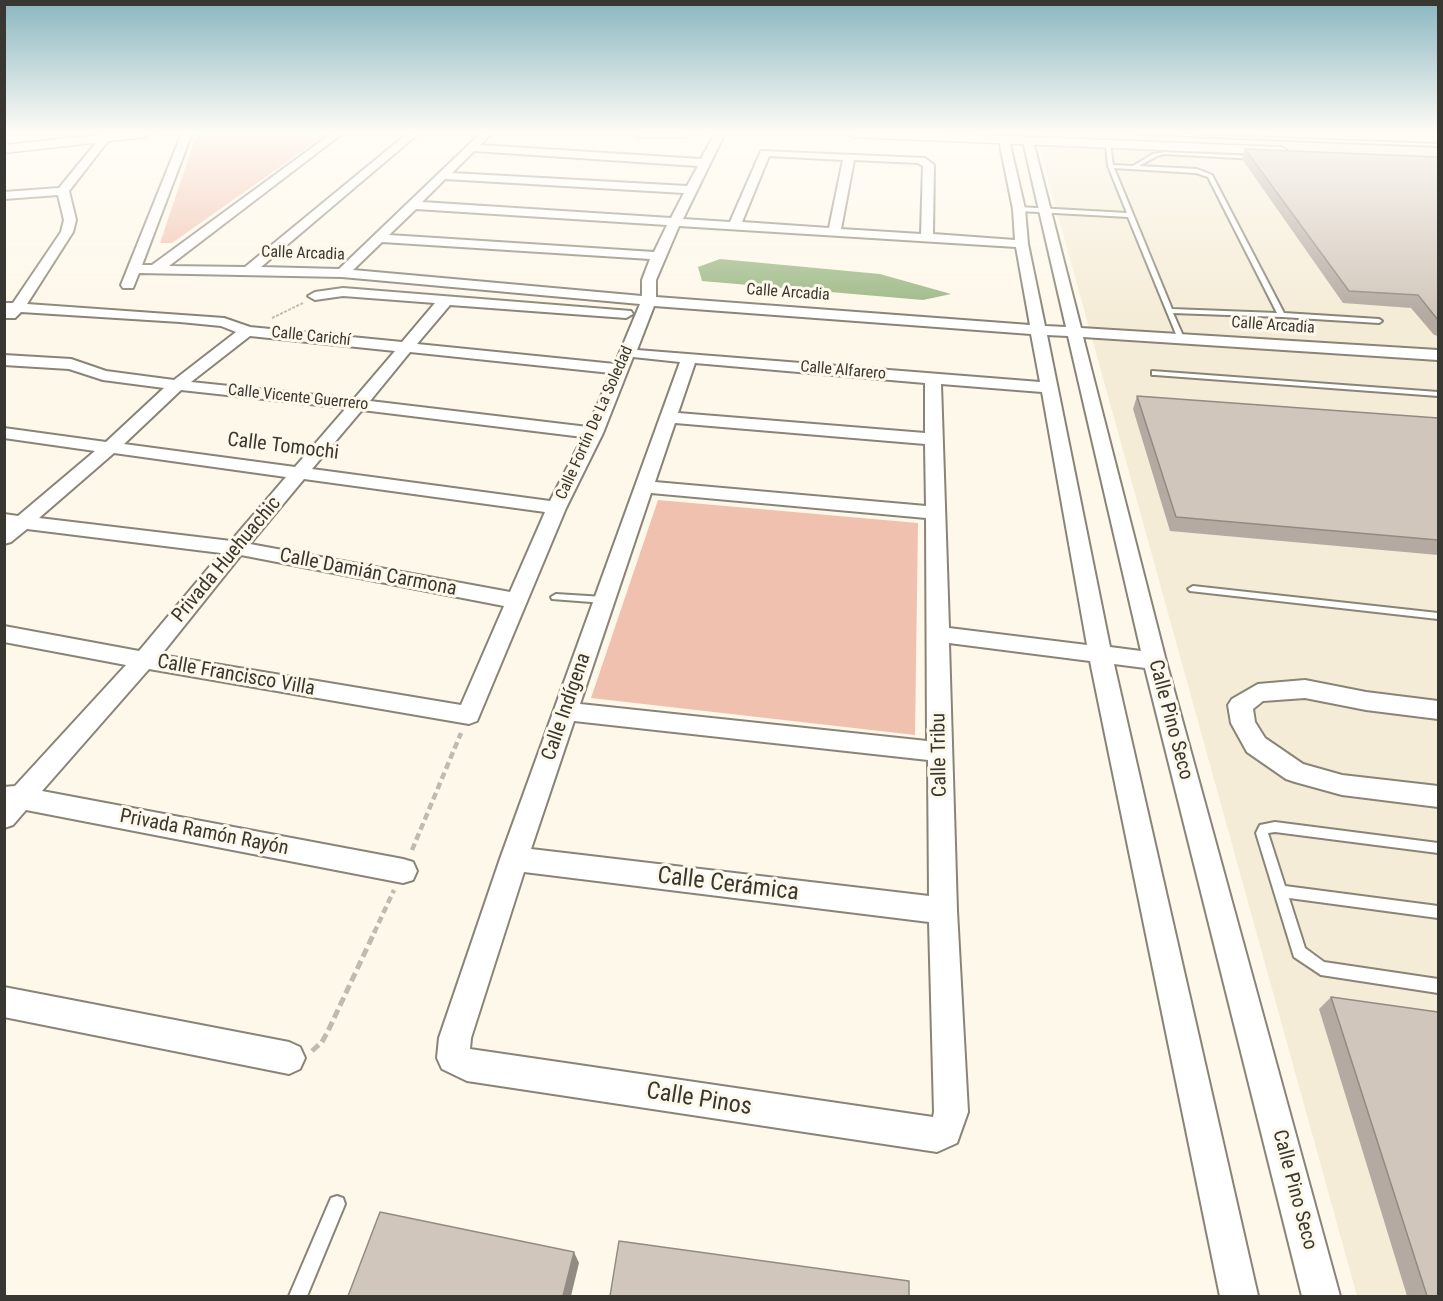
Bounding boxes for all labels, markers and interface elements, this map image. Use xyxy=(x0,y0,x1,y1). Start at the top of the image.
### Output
street label: Calle Arcadia xyxy=(261,243,345,265)
street label: Calle Arcadia xyxy=(746,281,830,305)
street label: Calle Arcadia xyxy=(1231,314,1315,338)
street label: Calle Carichí xyxy=(271,323,351,351)
street label: Calle Fortín De La Soledad xyxy=(552,343,638,503)
street label: Calle Alfarero xyxy=(799,358,887,384)
street label: Calle Vicente Guerrero xyxy=(227,381,369,415)
street label: Calle Tomochi xyxy=(226,428,340,466)
street label: Privada Huehuachic xyxy=(167,492,287,628)
street label: Calle Damián Carmona xyxy=(277,544,459,602)
street label: Calle Francisco Villa xyxy=(155,650,317,702)
street label: Calle Indígena xyxy=(537,650,597,764)
street label: Calle Pino Seco xyxy=(1142,657,1198,783)
street label: Calle Tribu xyxy=(927,713,953,797)
street label: Privada Ramón Rayón xyxy=(118,805,290,861)
street label: Calle Cerámica xyxy=(656,862,800,908)
street label: Calle Pinos xyxy=(644,1077,754,1123)
street label: Calle Pino Seco xyxy=(1266,1127,1322,1253)

